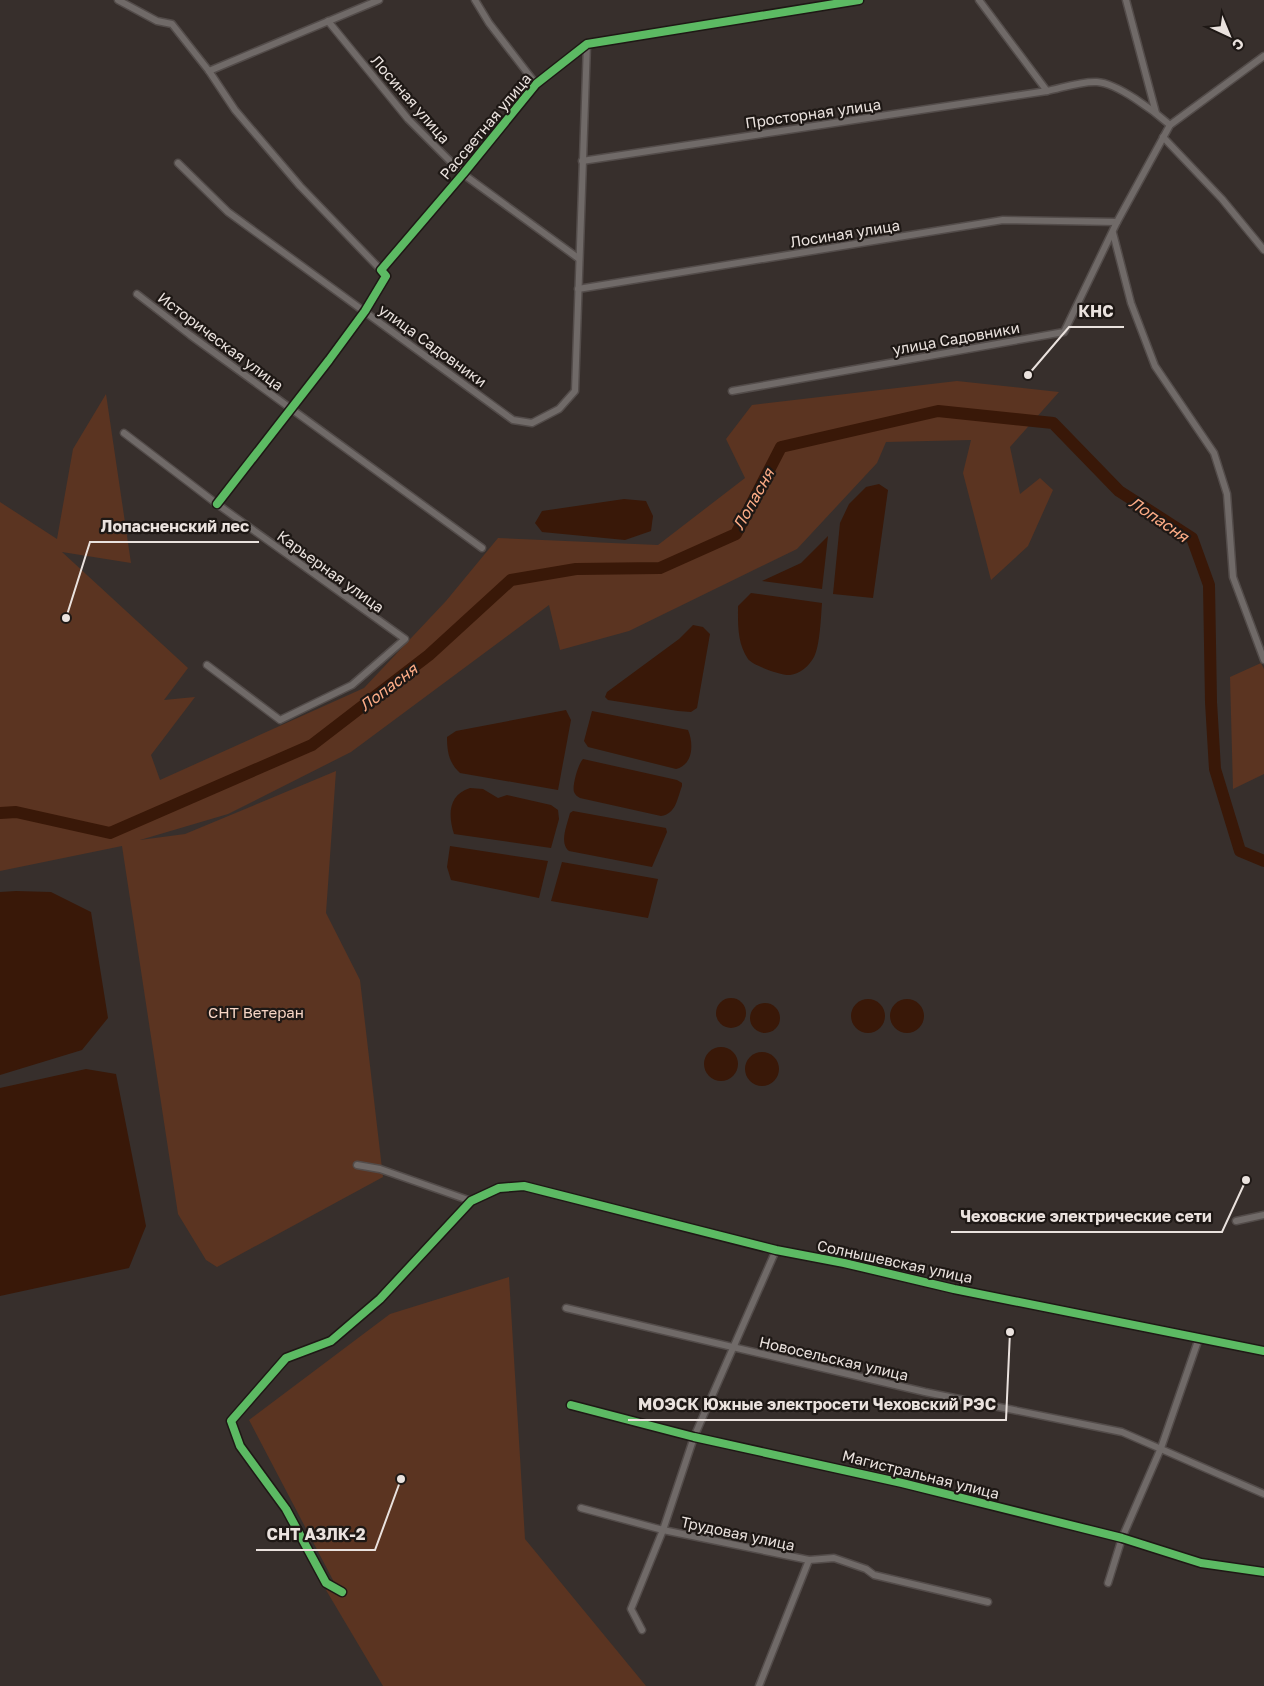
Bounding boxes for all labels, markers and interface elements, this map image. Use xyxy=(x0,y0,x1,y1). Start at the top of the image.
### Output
north arrow xyxy=(1204,10,1254,60)
text: С xyxy=(1229,35,1248,54)
street label: Лосиная улица xyxy=(368,51,454,147)
street label: Рассветная улица xyxy=(435,69,535,183)
street label: Просторная улица xyxy=(744,95,882,131)
street label: Лосиная улица xyxy=(789,215,901,251)
street label: Историческая улица xyxy=(155,288,287,394)
callout: КНС xyxy=(1069,296,1124,327)
street label: улица Садовники xyxy=(376,300,490,390)
text: КНС xyxy=(1078,301,1114,321)
street label: улица Садовники xyxy=(891,318,1021,358)
water label: Лопасня xyxy=(728,464,778,533)
water label: Лопасня xyxy=(1126,492,1193,547)
callout: Лопасненский лес xyxy=(90,511,259,542)
text: Лопасненский лес xyxy=(101,516,249,536)
street label: Карьерная улица xyxy=(274,526,388,616)
water label: Лопасня xyxy=(355,658,422,715)
park label: СНТ Ветеран xyxy=(208,1003,304,1021)
callout: Чеховские электрические сети xyxy=(951,1201,1222,1232)
text: Чеховские электрические сети xyxy=(960,1206,1212,1226)
street label: Солнышевская улица xyxy=(816,1236,974,1286)
street label: Новосельская улица xyxy=(758,1332,910,1384)
callout: МОЭСК Южные электросети Чеховский РЭС xyxy=(628,1389,1006,1420)
text: МОЭСК Южные электросети Чеховский РЭС xyxy=(638,1394,996,1414)
street label: Магистральная улица xyxy=(841,1446,1001,1502)
street label: Трудовая улица xyxy=(679,1512,797,1554)
callout: СНТ АЗЛК-2 xyxy=(256,1519,375,1550)
text: СНТ АЗЛК-2 xyxy=(267,1524,366,1544)

